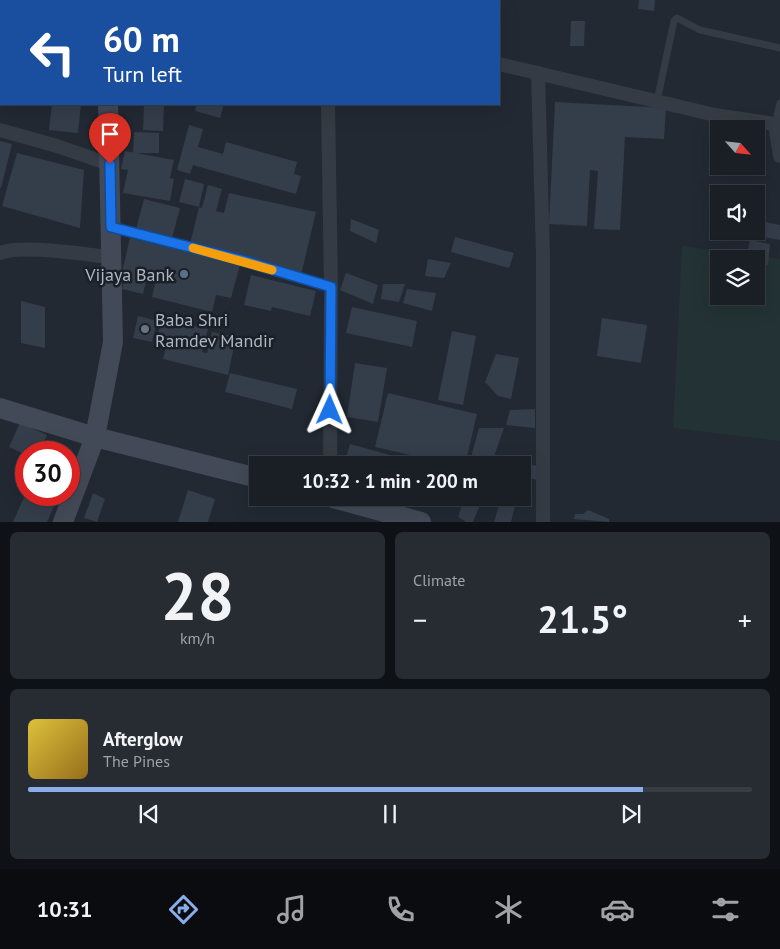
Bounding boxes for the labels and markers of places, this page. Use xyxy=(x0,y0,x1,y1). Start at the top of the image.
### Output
pin xyxy=(89,113,131,164)
place label: Vijaya Bank xyxy=(84,263,174,286)
marker: Vijaya Bank xyxy=(178,268,190,280)
place label: Baba Shri Ramdev Mandir xyxy=(155,308,274,352)
marker: Baba Shri Ramdev Mandir xyxy=(139,323,151,335)

